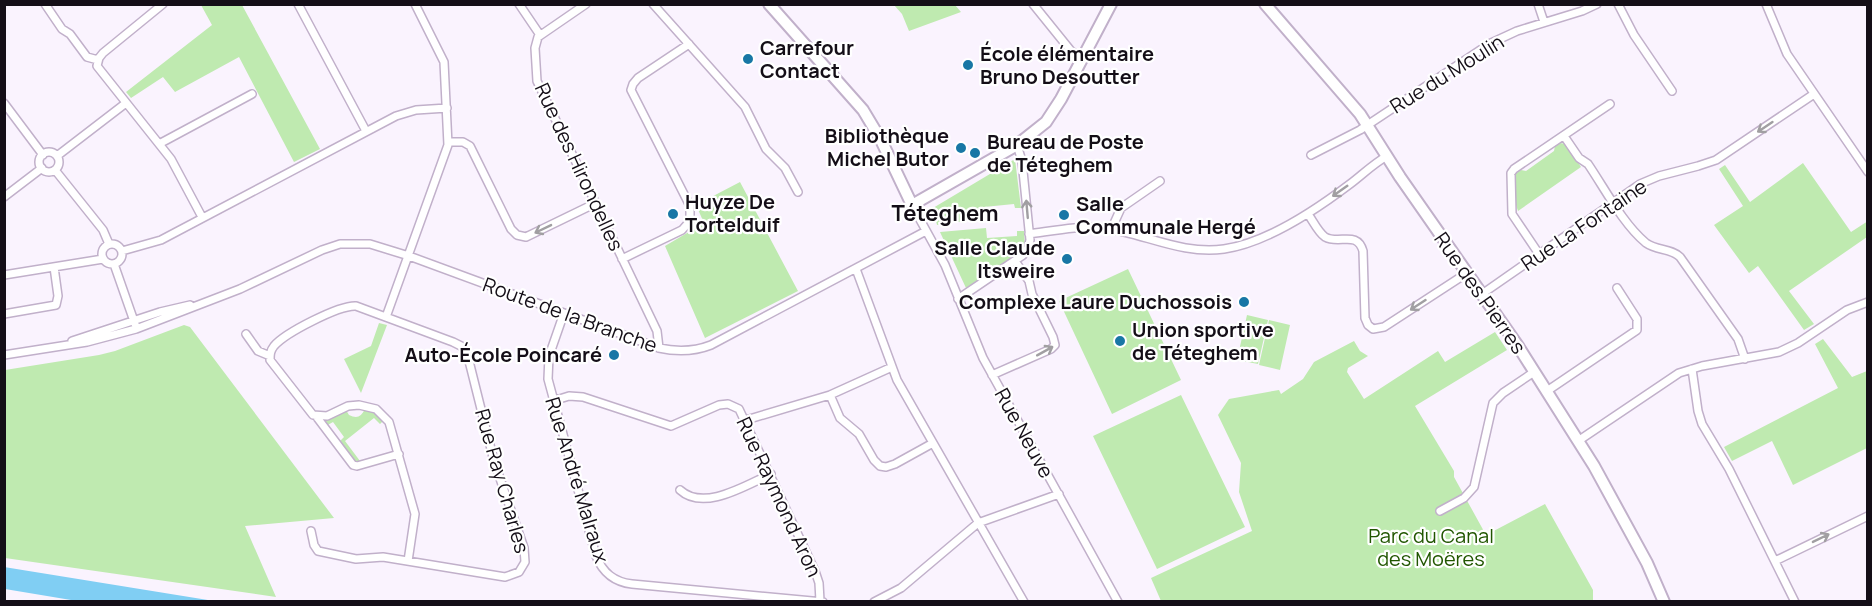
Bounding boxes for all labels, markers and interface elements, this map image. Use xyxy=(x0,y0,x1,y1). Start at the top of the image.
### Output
street label: Rue du Moulin xyxy=(1385,28,1509,119)
place label: Carrefour Contact xyxy=(760,34,854,84)
place label: École élémentaire Bruno Desoutter xyxy=(980,40,1154,90)
marker: Carrefour Contact xyxy=(741,52,755,66)
marker: École élémentaire Bruno Desoutter xyxy=(961,58,975,72)
street label: Rue des Hirondelles xyxy=(529,78,630,255)
one-way arrow xyxy=(1758,121,1774,133)
place label: Bibliothèque Michel Butor xyxy=(825,122,949,172)
place label: Bureau de Poste de Téteghem xyxy=(987,128,1144,178)
marker: Bibliothèque Michel Butor xyxy=(954,141,968,155)
marker: Bureau de Poste de Téteghem xyxy=(968,146,982,160)
street label: Rue La Fontaine xyxy=(1516,172,1652,277)
one-way arrow xyxy=(1332,185,1348,198)
place label: Huyze De Tortelduif xyxy=(685,188,780,238)
place label: Salle Communale Hergé xyxy=(1076,190,1256,240)
district label: Téteghem xyxy=(891,198,999,228)
one-way arrow xyxy=(1021,199,1032,219)
marker: Huyze De Tortelduif xyxy=(666,207,680,221)
marker: Salle Communale Hergé xyxy=(1057,208,1071,222)
one-way arrow xyxy=(534,223,552,235)
street label: Rue des Pierres xyxy=(1428,226,1533,359)
place label: Salle Claude Itsweire xyxy=(934,234,1055,284)
marker: Salle Claude Itsweire xyxy=(1060,252,1074,266)
street label: Route de la Branche xyxy=(479,270,661,359)
place label: Complexe Laure Duchossois xyxy=(959,288,1232,315)
marker: Complexe Laure Duchossois xyxy=(1237,295,1251,309)
one-way arrow xyxy=(1410,299,1427,311)
place label: Union sportive de Téteghem xyxy=(1132,316,1274,366)
marker: Union sportive de Téteghem xyxy=(1113,334,1127,348)
place label: Auto-École Poincaré xyxy=(404,341,602,368)
one-way arrow xyxy=(1036,345,1053,357)
marker: Auto-École Poincaré xyxy=(607,348,621,362)
street label: Rue Neuve xyxy=(989,383,1060,483)
street label: Rue André Malraux xyxy=(539,394,616,567)
street label: Rue Ray Charles xyxy=(469,405,536,556)
street label: Rue Raymond Aron xyxy=(731,412,828,581)
park label: Parc du Canal des Moëres xyxy=(1368,522,1494,572)
one-way arrow xyxy=(1812,532,1830,544)

